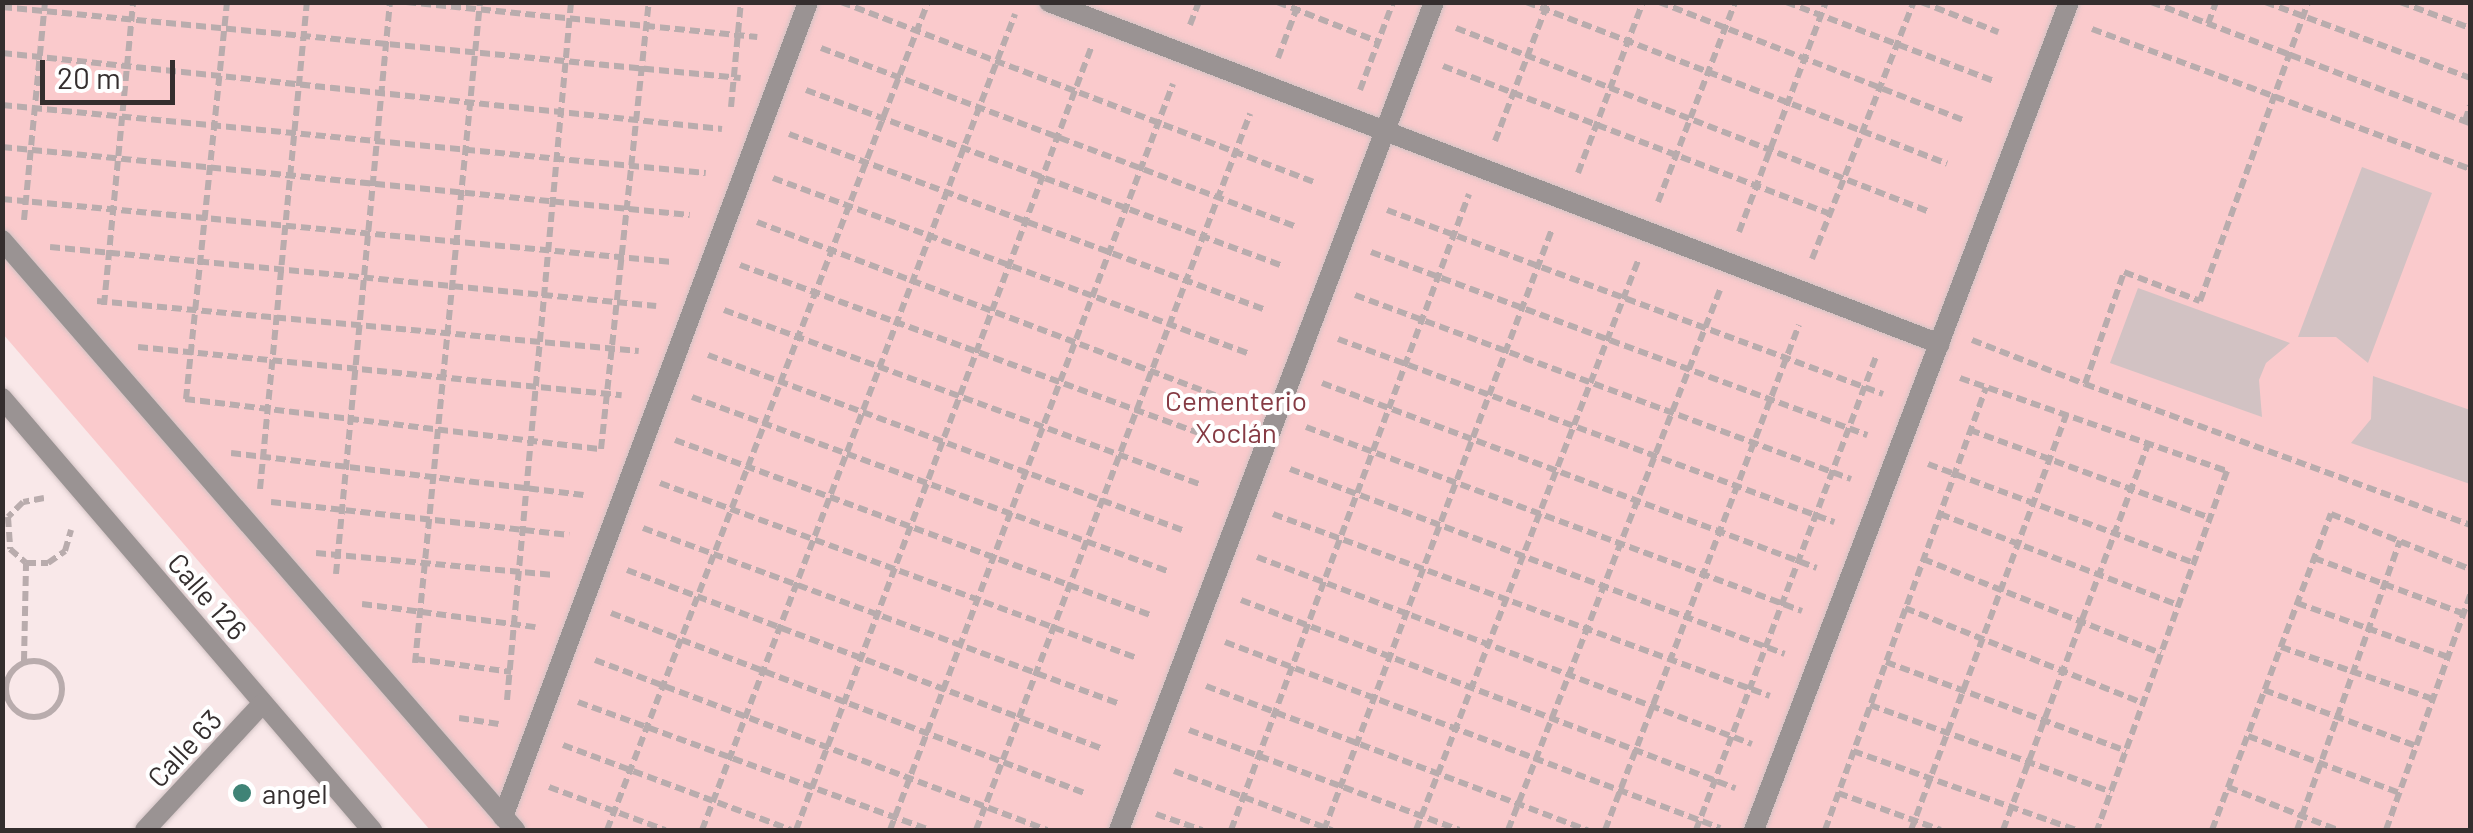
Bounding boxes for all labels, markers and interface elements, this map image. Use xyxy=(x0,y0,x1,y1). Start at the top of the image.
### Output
scale bar xyxy=(45,40,180,102)
text: 20 m xyxy=(57,59,121,95)
park label: Cementerio Xoclán xyxy=(1165,383,1307,449)
street label: Calle 126 xyxy=(161,546,255,646)
street label: Calle 63 xyxy=(140,702,228,794)
place label: angel xyxy=(262,776,328,810)
marker: angel xyxy=(231,782,253,804)

